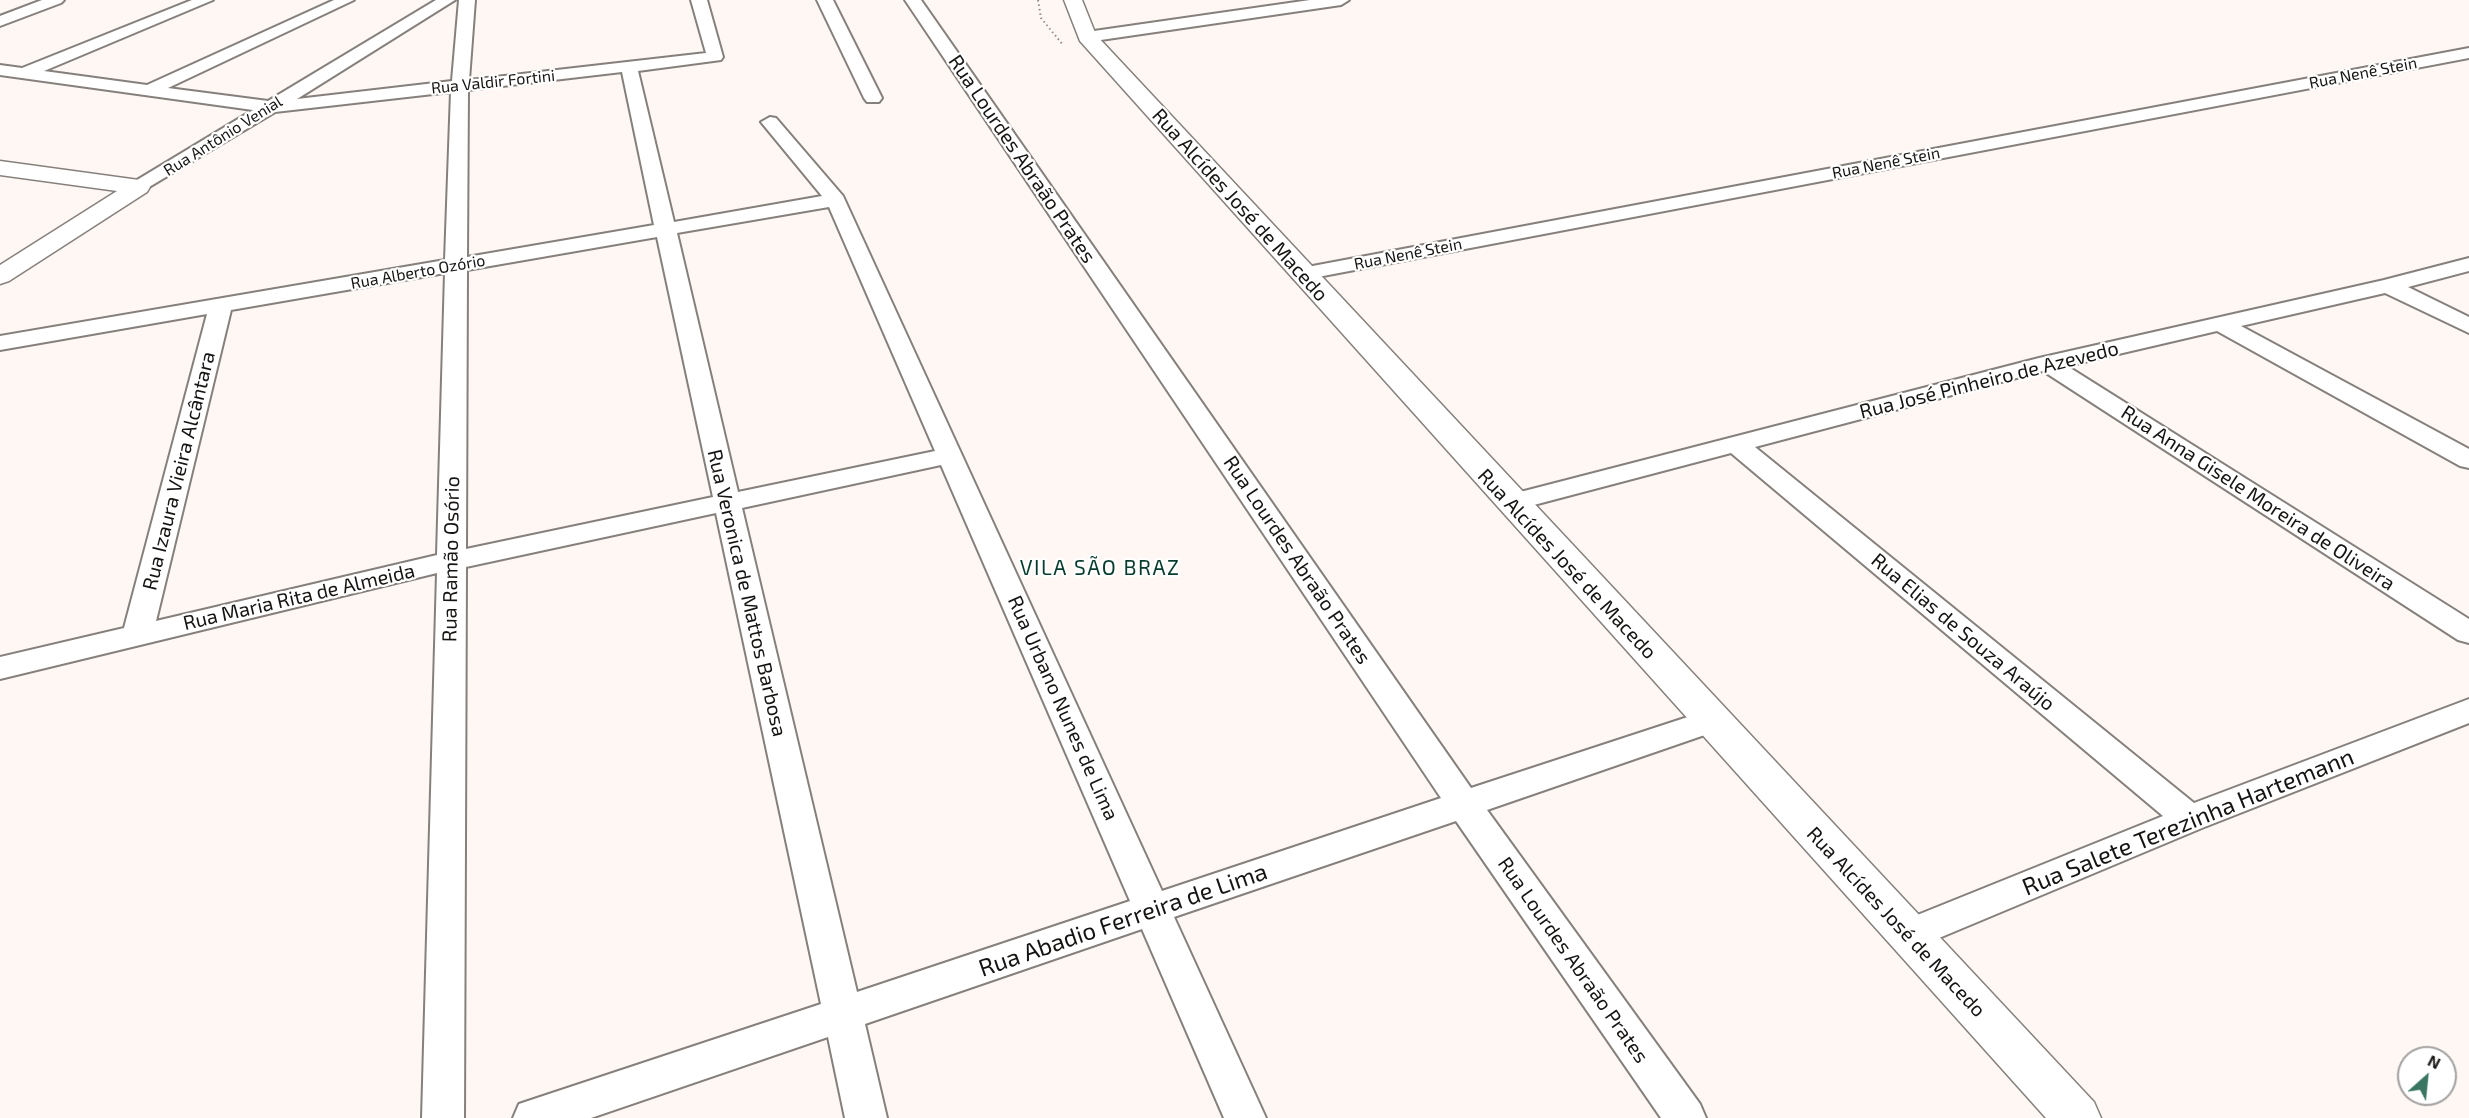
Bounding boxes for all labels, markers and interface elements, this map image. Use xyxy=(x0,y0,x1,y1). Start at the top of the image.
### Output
street label: Rua Lourdes Abraão Prates xyxy=(943,50,1101,268)
street label: Rua Nenê Stein xyxy=(2307,53,2419,93)
street label: Rua Valdir Fortini xyxy=(430,66,556,98)
street label: Rua Antônio Venial xyxy=(160,92,286,180)
street label: Rua Alcídes José de Macedo xyxy=(1147,104,1333,306)
street label: Rua Nenê Stein xyxy=(1830,143,1942,183)
street label: Rua Nenê Stein xyxy=(1352,234,1464,274)
street label: Rua Alberto Ozório xyxy=(349,251,487,293)
street label: Rua José Pinheiro de Azevedo xyxy=(1857,336,2121,424)
street label: Rua Izaura Vieira Alcântara xyxy=(138,349,220,593)
street label: Rua Anna Gisele Moreira de Oliveira xyxy=(2117,400,2399,596)
street label: Rua Veronica de Mattos Barbosa xyxy=(702,447,792,739)
street label: Rua Lourdes Abraão Prates xyxy=(1218,451,1376,669)
street label: Rua Alcídes José de Macedo xyxy=(1473,464,1661,664)
street label: Rua Ramão Osório xyxy=(438,476,464,642)
street label: Rua Elias de Souza Araújo xyxy=(1866,548,2060,716)
district label: VILA SÃO BRAZ xyxy=(1020,555,1180,581)
street label: Rua Maria Rita de Almeida xyxy=(181,559,417,635)
street label: Rua Urbano Nunes de Lima xyxy=(1003,592,1123,824)
street label: Rua Salete Terezinha Hartemann xyxy=(2018,742,2358,902)
street label: Rua Alcídes José de Macedo xyxy=(1802,822,1990,1022)
street label: Rua Lourdes Abraão Prates xyxy=(1493,852,1653,1068)
street label: Rua Abadio Ferreira de Lima xyxy=(975,857,1271,983)
north arrow xyxy=(2397,1046,2457,1106)
text: N xyxy=(2425,1050,2444,1072)

